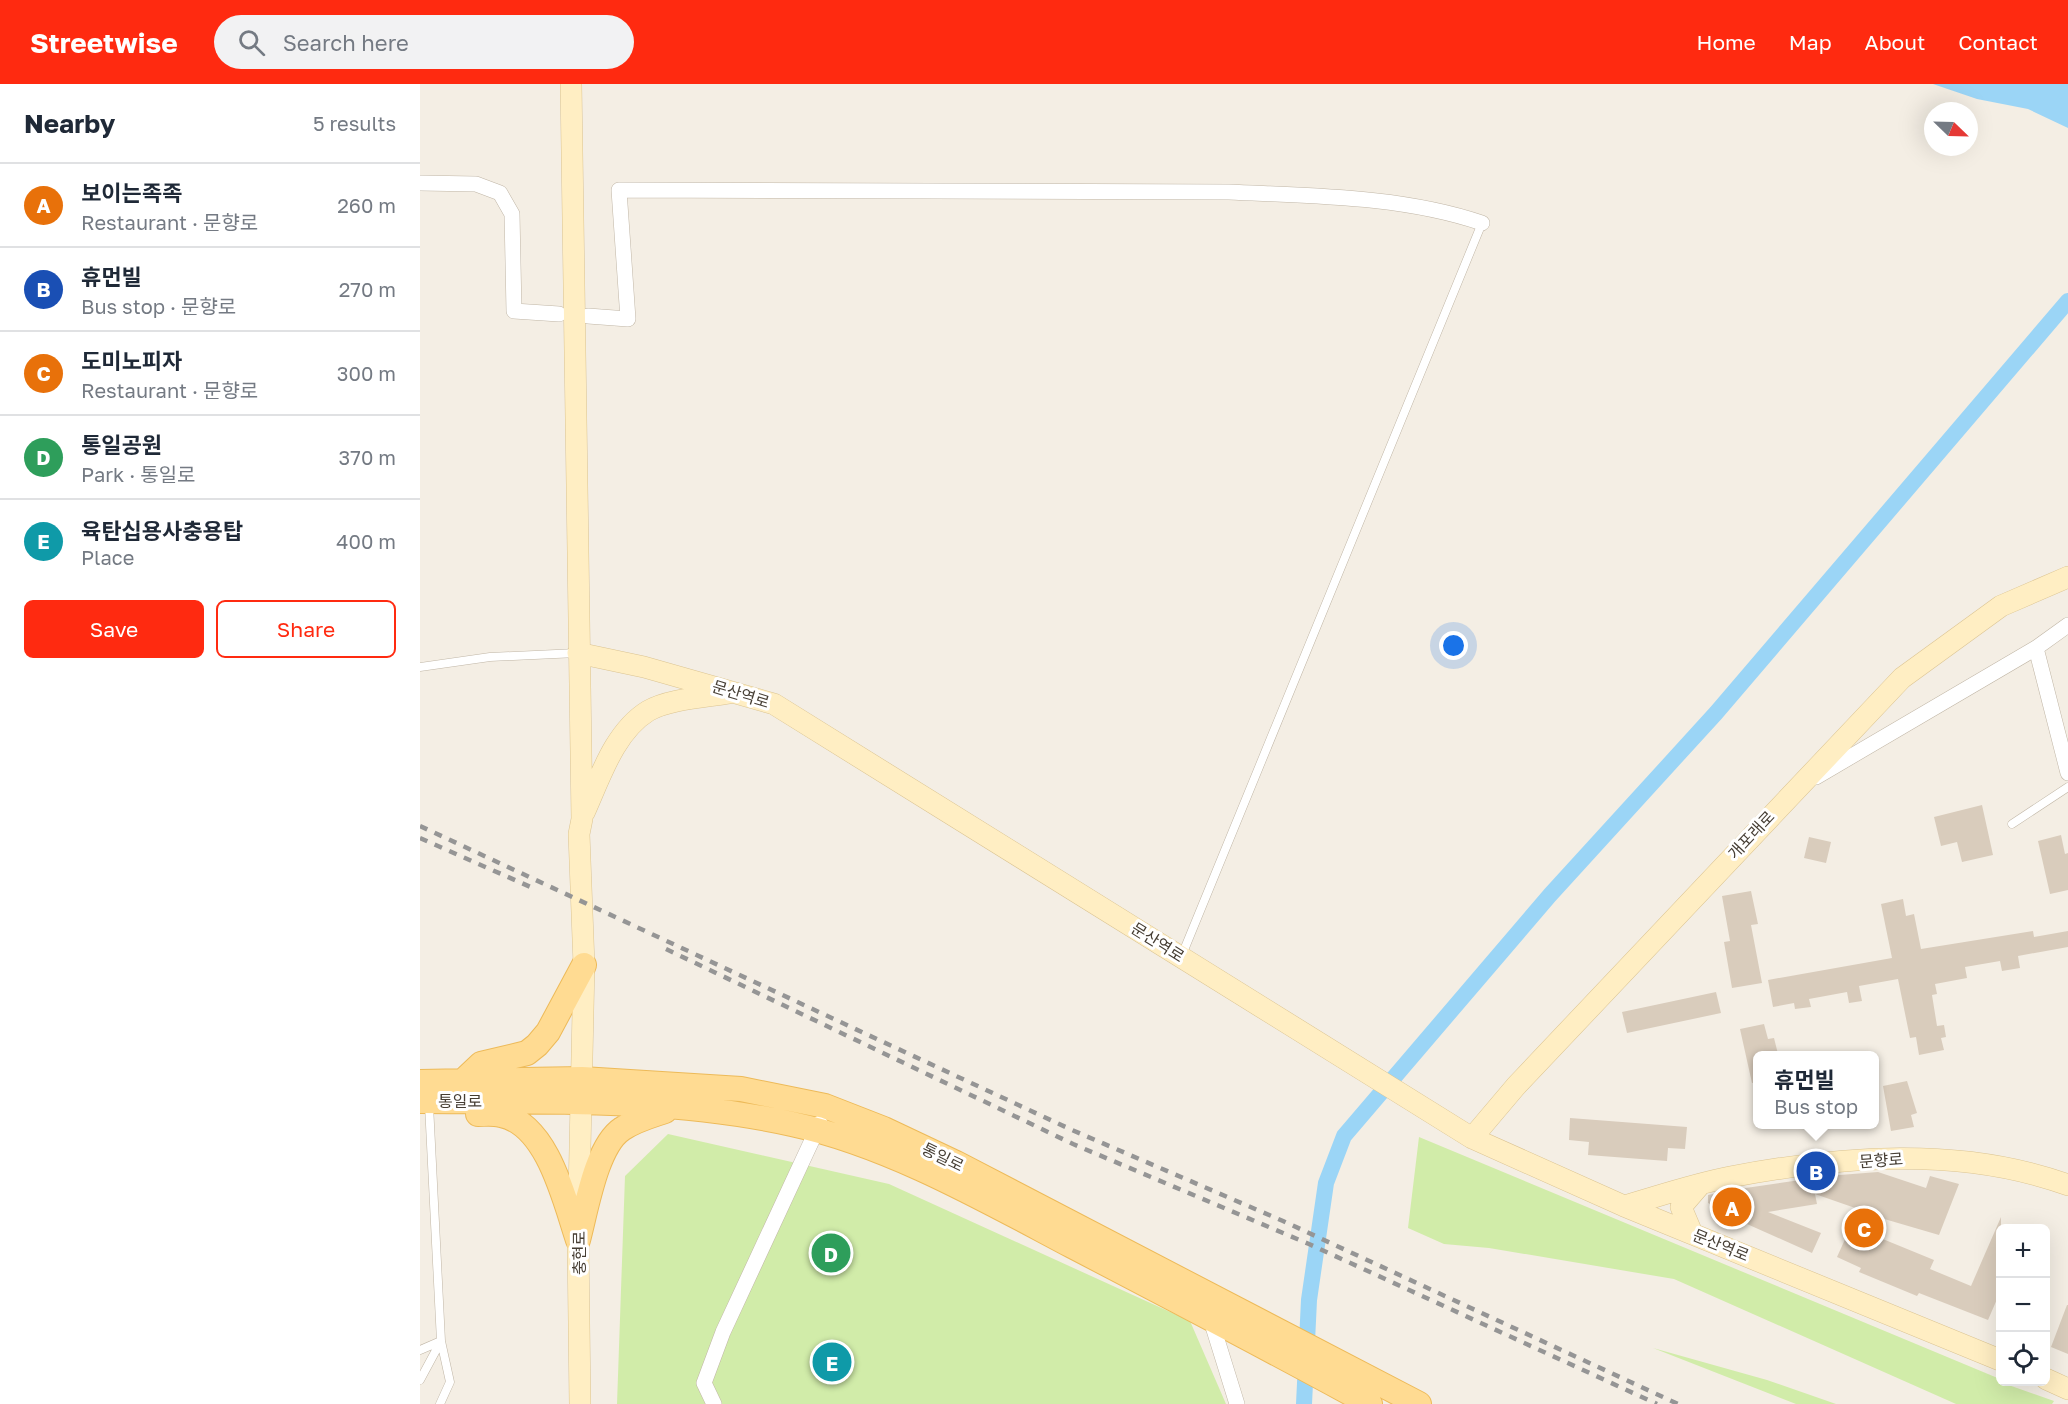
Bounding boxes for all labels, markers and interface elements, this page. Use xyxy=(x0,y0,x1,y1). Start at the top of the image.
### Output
search box xyxy=(214,15,634,69)
text: Streetwise xyxy=(30,26,178,59)
icon: search xyxy=(235,26,268,59)
text: Search here xyxy=(283,29,409,56)
text: Home xyxy=(1696,29,1756,55)
text: Map xyxy=(1789,29,1832,55)
text: About xyxy=(1865,29,1925,55)
text: Contact xyxy=(1958,29,2038,55)
north arrow xyxy=(1924,102,1978,156)
text: Nearby xyxy=(24,108,115,139)
text: 5 results xyxy=(313,111,396,135)
text: 보이는족족 xyxy=(81,179,182,206)
text: A xyxy=(36,193,51,217)
text: 260 m xyxy=(337,193,396,217)
text: Restaurant · 문향로 xyxy=(81,210,258,234)
text: 휴먼빌 xyxy=(81,263,142,290)
text: B xyxy=(36,277,51,301)
text: 270 m xyxy=(339,277,396,301)
text: Bus stop · 문향로 xyxy=(81,294,236,318)
text: 도미노피자 xyxy=(81,347,182,374)
text: C xyxy=(36,361,51,385)
text: 300 m xyxy=(337,361,396,385)
text: Restaurant · 문향로 xyxy=(81,378,258,402)
text: 통일공원 xyxy=(81,431,162,458)
text: D xyxy=(36,445,51,469)
text: 370 m xyxy=(339,445,396,469)
text: Park · 통일로 xyxy=(81,462,196,486)
text: 육탄십용사충용탑 xyxy=(81,517,243,544)
text: E xyxy=(37,529,50,553)
text: 400 m xyxy=(336,529,396,553)
text: Place xyxy=(81,545,134,569)
button: Save xyxy=(24,600,204,658)
button: Share xyxy=(216,600,396,658)
your location xyxy=(1439,631,1468,660)
street label: 문산역로 xyxy=(710,676,772,712)
street label: 개포래로 xyxy=(1724,806,1779,863)
street label: 문산역로 xyxy=(1128,918,1188,966)
popup xyxy=(1753,1051,1879,1129)
text: 휴먼빌 xyxy=(1774,1066,1835,1093)
street label: 통일로 xyxy=(438,1091,482,1111)
text: Bus stop xyxy=(1774,1094,1858,1118)
street label: 통일로 xyxy=(919,1138,967,1176)
pin: B xyxy=(1796,1148,1836,1194)
street label: 문향로 xyxy=(1858,1148,1904,1172)
pin: A xyxy=(1712,1184,1752,1230)
pin: C xyxy=(1844,1206,1884,1250)
map controls xyxy=(1996,1224,2050,1386)
button: + xyxy=(1996,1224,2050,1278)
street label: 문산역로 xyxy=(1690,1225,1752,1265)
pin: D xyxy=(812,1230,850,1276)
street label: 충현로 xyxy=(569,1231,589,1275)
button: − xyxy=(1996,1278,2050,1332)
button: locate xyxy=(1996,1332,2050,1386)
pin: E xyxy=(812,1340,852,1384)

